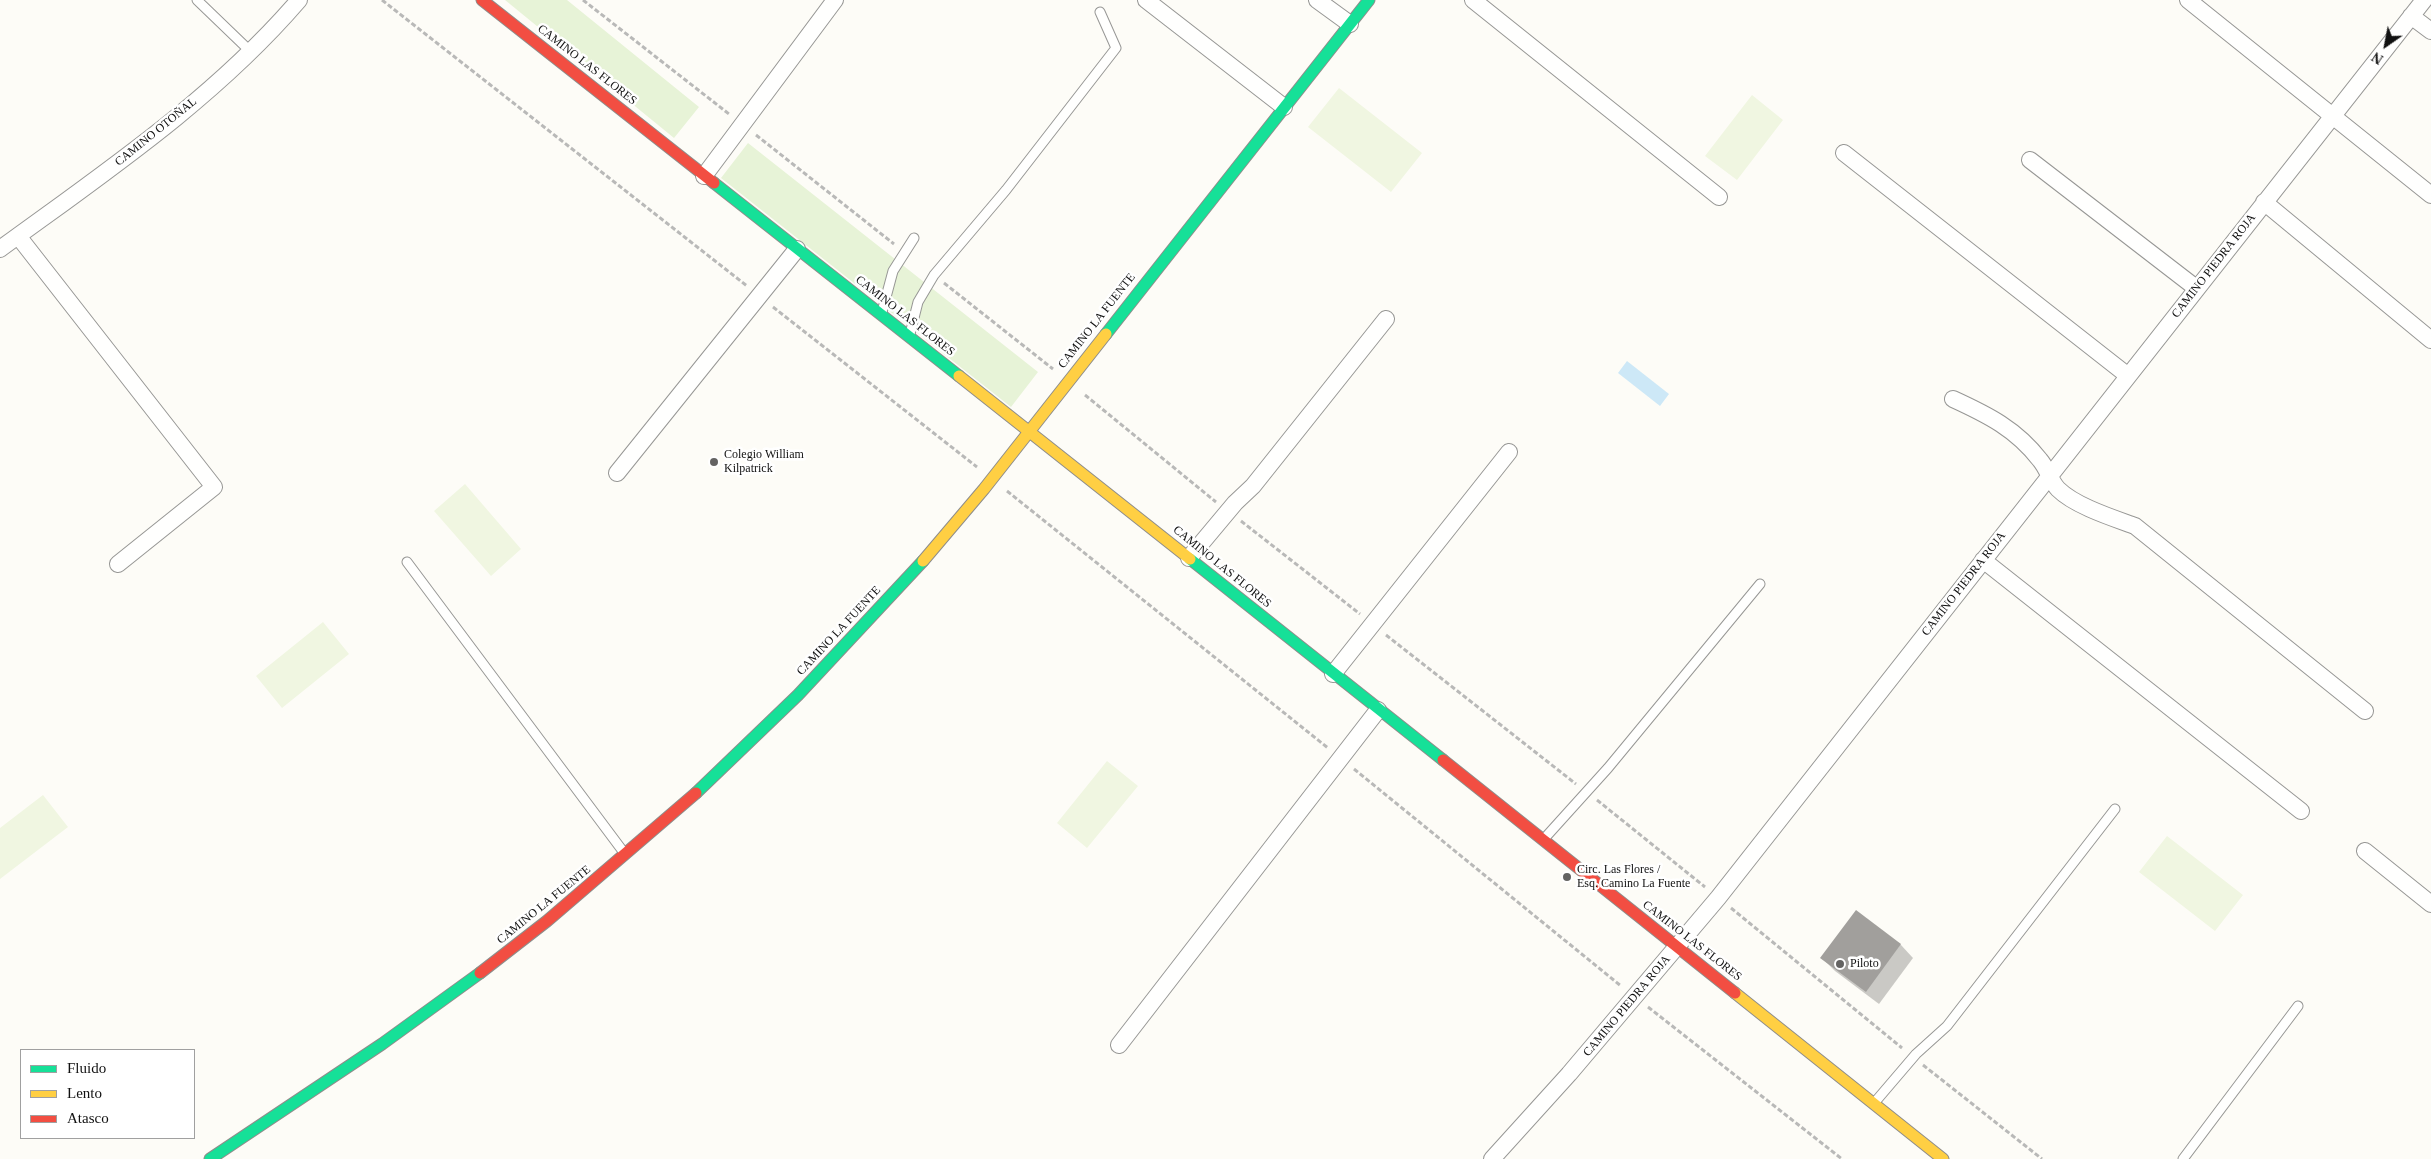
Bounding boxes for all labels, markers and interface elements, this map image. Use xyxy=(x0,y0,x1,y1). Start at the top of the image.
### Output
north arrow xyxy=(2361,20,2411,70)
street label: CAMINO LAS FLORES xyxy=(534,22,640,108)
text: N xyxy=(2369,49,2386,67)
street label: CAMINO OTOÑAL xyxy=(112,95,200,169)
street label: CAMINO PIEDRA ROJA xyxy=(2169,211,2259,321)
street label: CAMINO LA FUENTE xyxy=(1055,271,1139,371)
street label: CAMINO LAS FLORES xyxy=(852,273,958,359)
place label: Colegio William Kilpatrick xyxy=(724,448,804,476)
marker: Colegio William Kilpatrick xyxy=(708,456,720,468)
street label: CAMINO LAS FLORES xyxy=(1170,523,1274,611)
street label: CAMINO PIEDRA ROJA xyxy=(1919,529,2009,639)
street label: CAMINO LA FUENTE xyxy=(794,583,884,679)
street label: CAMINO LA FUENTE xyxy=(494,863,594,947)
place label: Circ. Las Flores / Esq. Camino La Fuente xyxy=(1577,863,1690,891)
marker: Circ. Las Flores / Esq. Camino La Fuente xyxy=(1561,871,1573,883)
street label: CAMINO LAS FLORES xyxy=(1639,898,1745,984)
street label: CAMINO PIEDRA ROJA xyxy=(1580,952,1674,1060)
place label: Piloto xyxy=(1850,957,1879,971)
marker: Piloto xyxy=(1834,958,1846,970)
legend xyxy=(20,1049,195,1139)
text: Fluido xyxy=(67,1060,106,1076)
text: Lento xyxy=(67,1085,102,1101)
text: Atasco xyxy=(67,1110,109,1126)

